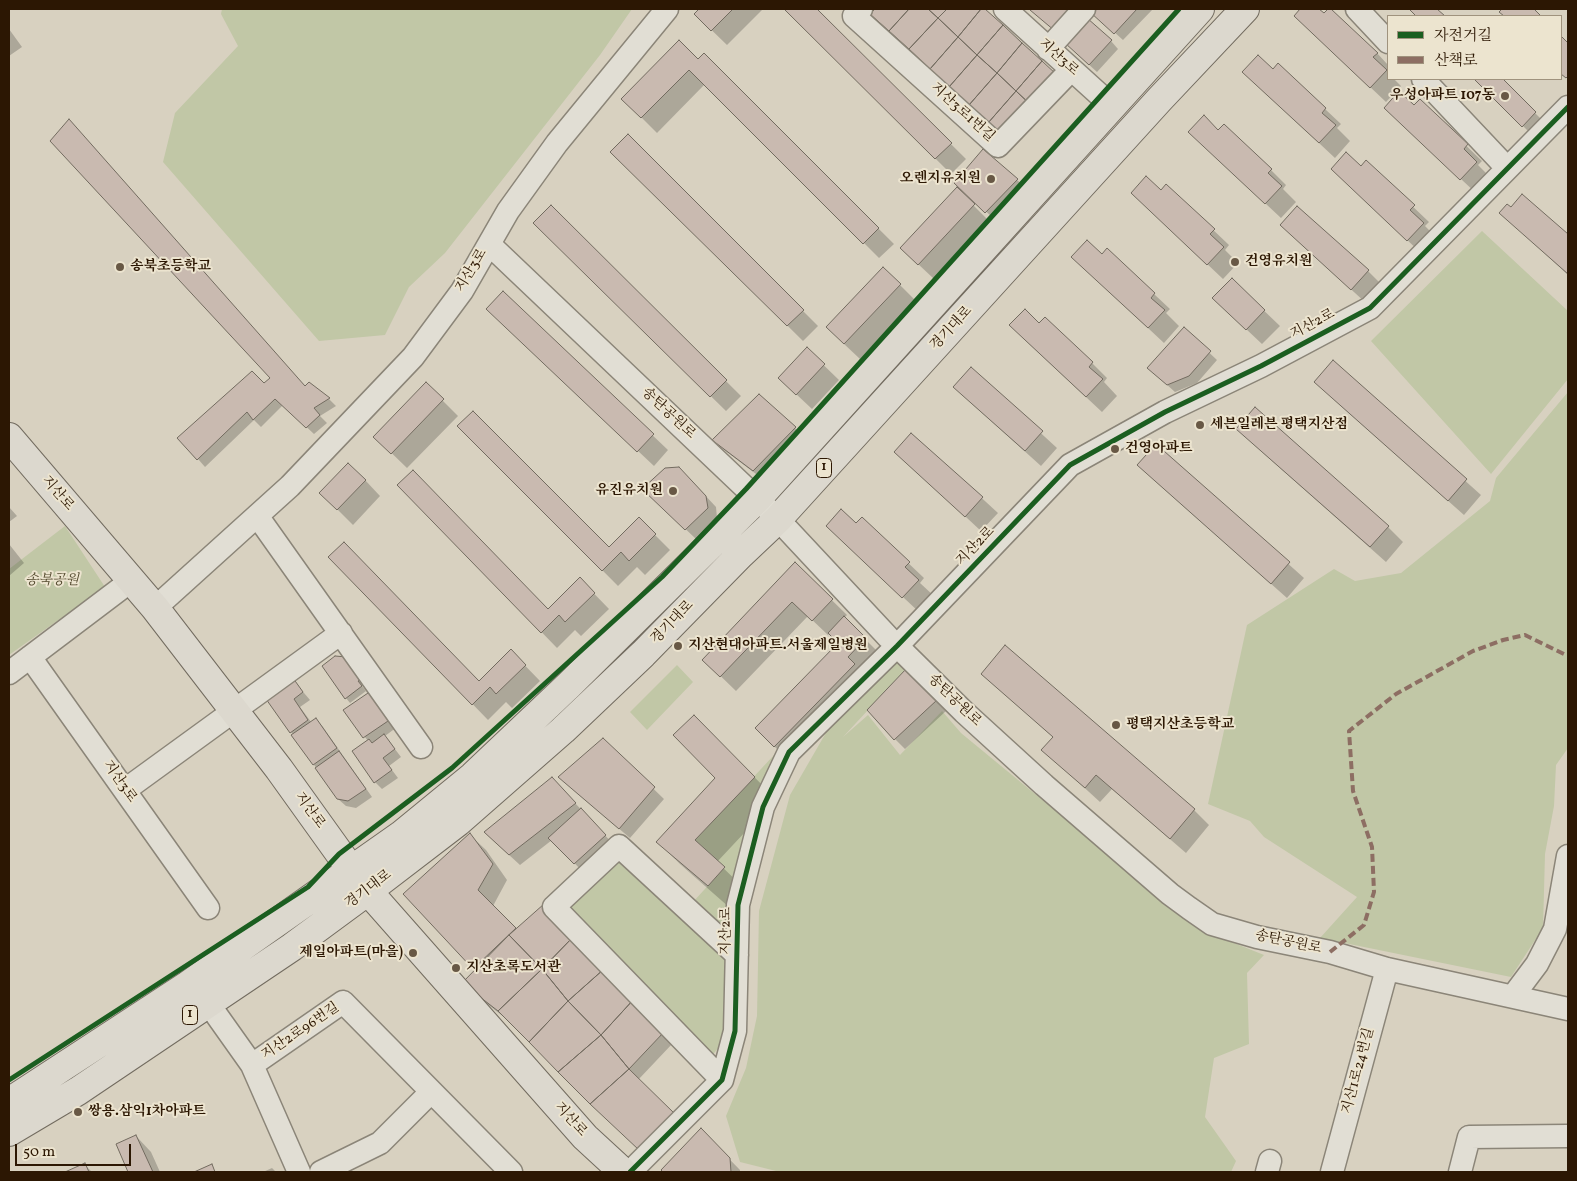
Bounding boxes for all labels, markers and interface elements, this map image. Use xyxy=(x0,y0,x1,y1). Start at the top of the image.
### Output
legend xyxy=(1387,15,1562,80)
text: 자전거길 xyxy=(1434,26,1492,47)
street label: 지산3로 xyxy=(1035,36,1081,80)
text: 산책로 xyxy=(1434,51,1477,72)
street label: 지산3로1번길 xyxy=(927,80,997,146)
place label: 우성아파트 107동 xyxy=(1390,88,1495,104)
marker: 우성아파트 107동 xyxy=(1499,90,1511,102)
place label: 오렌지유치원 xyxy=(900,171,981,187)
marker: 오렌지유치원 xyxy=(985,173,997,185)
street label: 지산3로 xyxy=(453,246,491,296)
place label: 건영유치원 xyxy=(1245,254,1313,270)
marker: 건영유치원 xyxy=(1229,256,1241,268)
place label: 송북초등학교 xyxy=(130,259,211,275)
marker: 송북초등학교 xyxy=(114,261,126,273)
street label: 경기대로 xyxy=(927,303,977,355)
street label: 지산2로 xyxy=(1288,306,1338,344)
street label: 송탄공원로 xyxy=(638,385,698,443)
place label: 세븐일레븐 평택지산점 xyxy=(1210,417,1348,433)
marker: 세븐일레븐 평택지산점 xyxy=(1194,419,1206,431)
place label: 건영아파트 xyxy=(1125,441,1193,457)
marker: 건영아파트 xyxy=(1109,443,1121,455)
road number: 1 xyxy=(816,458,832,478)
street label: 지산로 xyxy=(37,473,77,515)
place label: 유진유치원 xyxy=(595,483,663,499)
marker: 유진유치원 xyxy=(667,485,679,497)
street label: 지산2로 xyxy=(953,524,999,570)
park label: 송북공원 xyxy=(25,573,79,589)
street label: 경기대로 xyxy=(648,598,698,648)
place label: 지산현대아파트.서울제일병원 xyxy=(688,638,868,654)
marker: 지산현대아파트.서울제일병원 xyxy=(672,640,684,652)
street label: 송탄공원로 xyxy=(924,671,984,731)
place label: 평택지산초등학교 xyxy=(1126,717,1234,733)
marker: 평택지산초등학교 xyxy=(1110,719,1122,731)
street label: 지산3로 xyxy=(98,758,140,806)
street label: 지산로 xyxy=(290,790,328,832)
street label: 경기대로 xyxy=(342,867,396,913)
street label: 지산2로 xyxy=(718,907,736,955)
street label: 송탄공원로 xyxy=(1253,928,1323,958)
place label: 제일아파트(마을) xyxy=(299,945,403,961)
marker: 제일아파트(마을) xyxy=(407,947,419,959)
place label: 지산초록도서관 xyxy=(466,960,561,976)
marker: 지산초록도서관 xyxy=(450,962,462,974)
street label: 지산2로96번길 xyxy=(259,1000,343,1064)
road number: 1 xyxy=(182,1006,198,1024)
street label: 지산1로24번길 xyxy=(1339,1026,1379,1116)
street label: 지산로 xyxy=(550,1099,590,1141)
place label: 쌍용.삼익1차아파트 xyxy=(88,1104,206,1120)
marker: 쌍용.삼익1차아파트 xyxy=(72,1106,84,1118)
scale bar xyxy=(18,1134,134,1166)
text: 50 m xyxy=(23,1142,55,1163)

